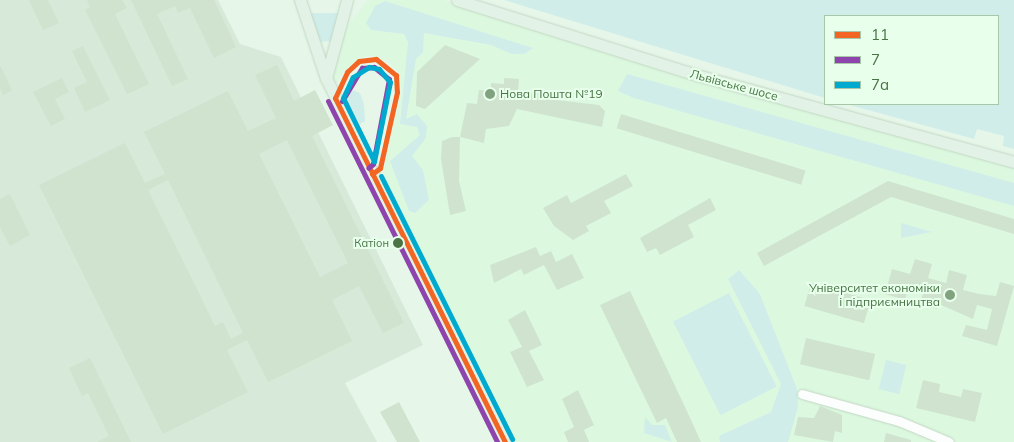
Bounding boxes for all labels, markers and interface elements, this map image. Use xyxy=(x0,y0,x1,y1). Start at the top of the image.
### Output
legend xyxy=(824,15,999,105)
text: 11 xyxy=(871,25,889,44)
text: 7 xyxy=(871,50,880,69)
street label: Львівське шосе xyxy=(688,66,780,104)
text: 7а xyxy=(871,75,889,94)
place label: Нова Пошта №19 xyxy=(500,87,603,101)
marker: Нова Пошта №19 xyxy=(484,88,496,100)
place label: Катіон xyxy=(354,236,389,250)
marker: Катіон xyxy=(393,238,403,248)
place label: Університет економіки і підприємництва xyxy=(809,281,940,309)
marker: Університет економіки і підприємництва xyxy=(944,289,956,301)

